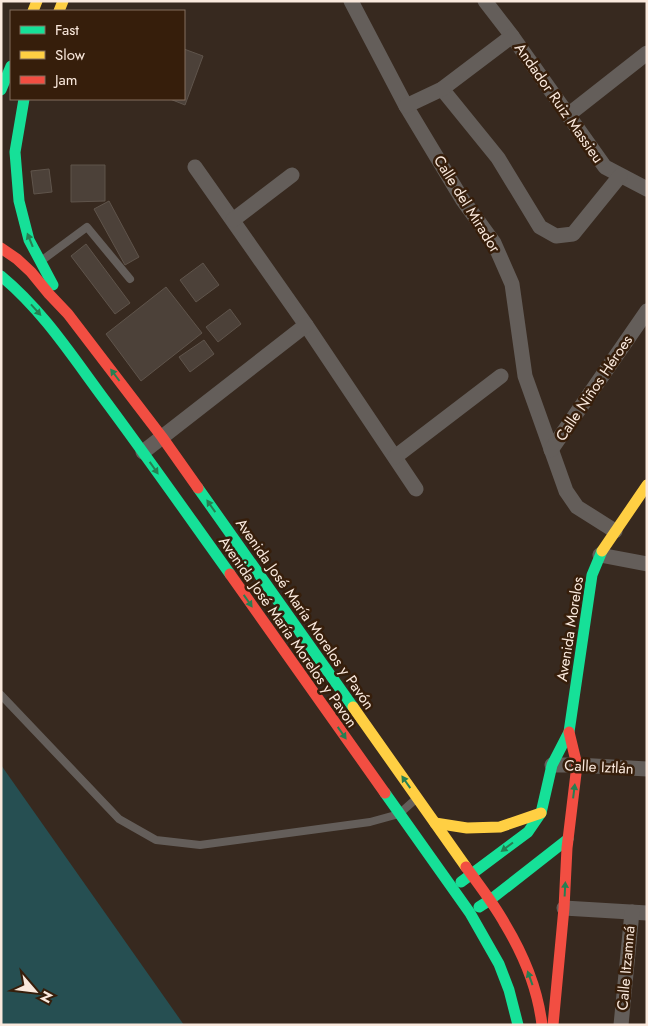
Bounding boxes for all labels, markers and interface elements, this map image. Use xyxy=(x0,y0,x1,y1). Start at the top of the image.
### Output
legend xyxy=(10,10,185,100)
text: Fast xyxy=(55,19,79,41)
street label: Andador Ruiz Massieu xyxy=(509,38,609,168)
text: Slow xyxy=(55,44,86,66)
text: Jam xyxy=(53,69,78,91)
street label: Calle del Mirador xyxy=(428,151,506,258)
one-way arrow xyxy=(26,232,34,247)
one-way arrow xyxy=(30,303,42,315)
street label: Calle Niños Héroes xyxy=(550,330,638,446)
one-way arrow xyxy=(110,368,120,382)
one-way arrow xyxy=(149,461,159,475)
one-way arrow xyxy=(206,500,216,513)
street label: Avenida José María Morelos y Pavón xyxy=(230,514,380,714)
street label: Avenida José María Morelos y Pavon xyxy=(213,532,363,732)
street label: Avenida Morelos xyxy=(551,575,589,683)
one-way arrow xyxy=(243,594,253,607)
one-way arrow xyxy=(337,726,347,740)
street label: Calle Iztlán xyxy=(564,754,634,780)
one-way arrow xyxy=(401,775,411,789)
one-way arrow xyxy=(570,782,578,798)
one-way arrow xyxy=(501,842,514,853)
one-way arrow xyxy=(561,881,569,897)
street label: Calle Itzamná xyxy=(611,925,641,1011)
north arrow xyxy=(10,966,60,1016)
one-way arrow xyxy=(526,970,534,985)
text: N xyxy=(35,987,58,1007)

